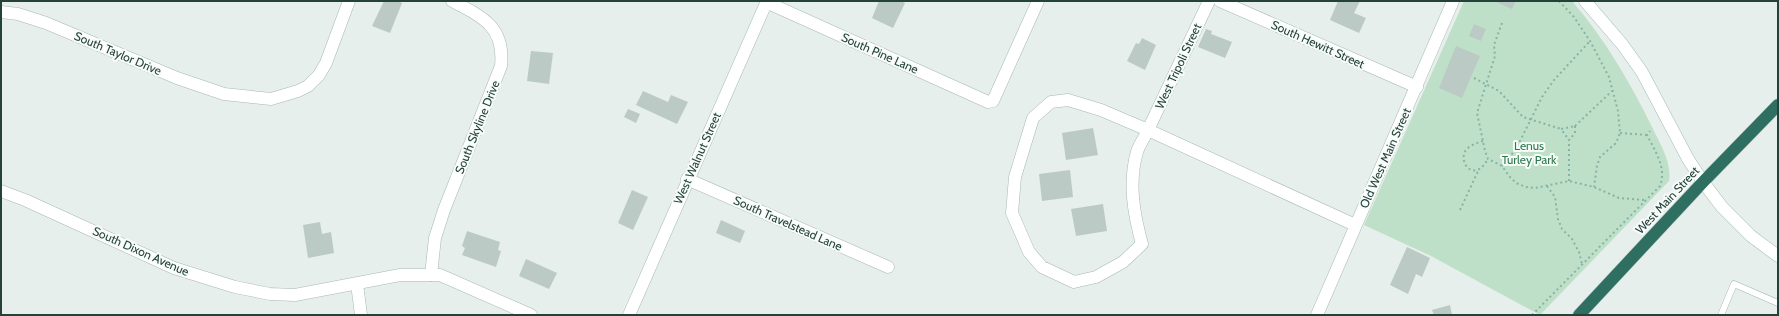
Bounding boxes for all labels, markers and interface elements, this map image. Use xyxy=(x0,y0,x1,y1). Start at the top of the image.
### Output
street label: South Hewitt Street xyxy=(1269,17,1367,71)
street label: West Tripoli Street xyxy=(1152,21,1204,111)
street label: South Taylor Drive xyxy=(72,28,164,78)
street label: South Pine Lane xyxy=(839,29,921,77)
street label: South Skyline Drive xyxy=(451,78,503,176)
street label: Old West Main Street xyxy=(1356,105,1414,211)
street label: West Walnut Street xyxy=(670,110,724,206)
park label: Lenus Turley Park xyxy=(1502,138,1557,167)
street label: West Main Street xyxy=(1632,163,1702,237)
street label: South Travelstead Lane xyxy=(731,192,845,254)
street label: South Dixon Avenue xyxy=(91,223,191,279)

